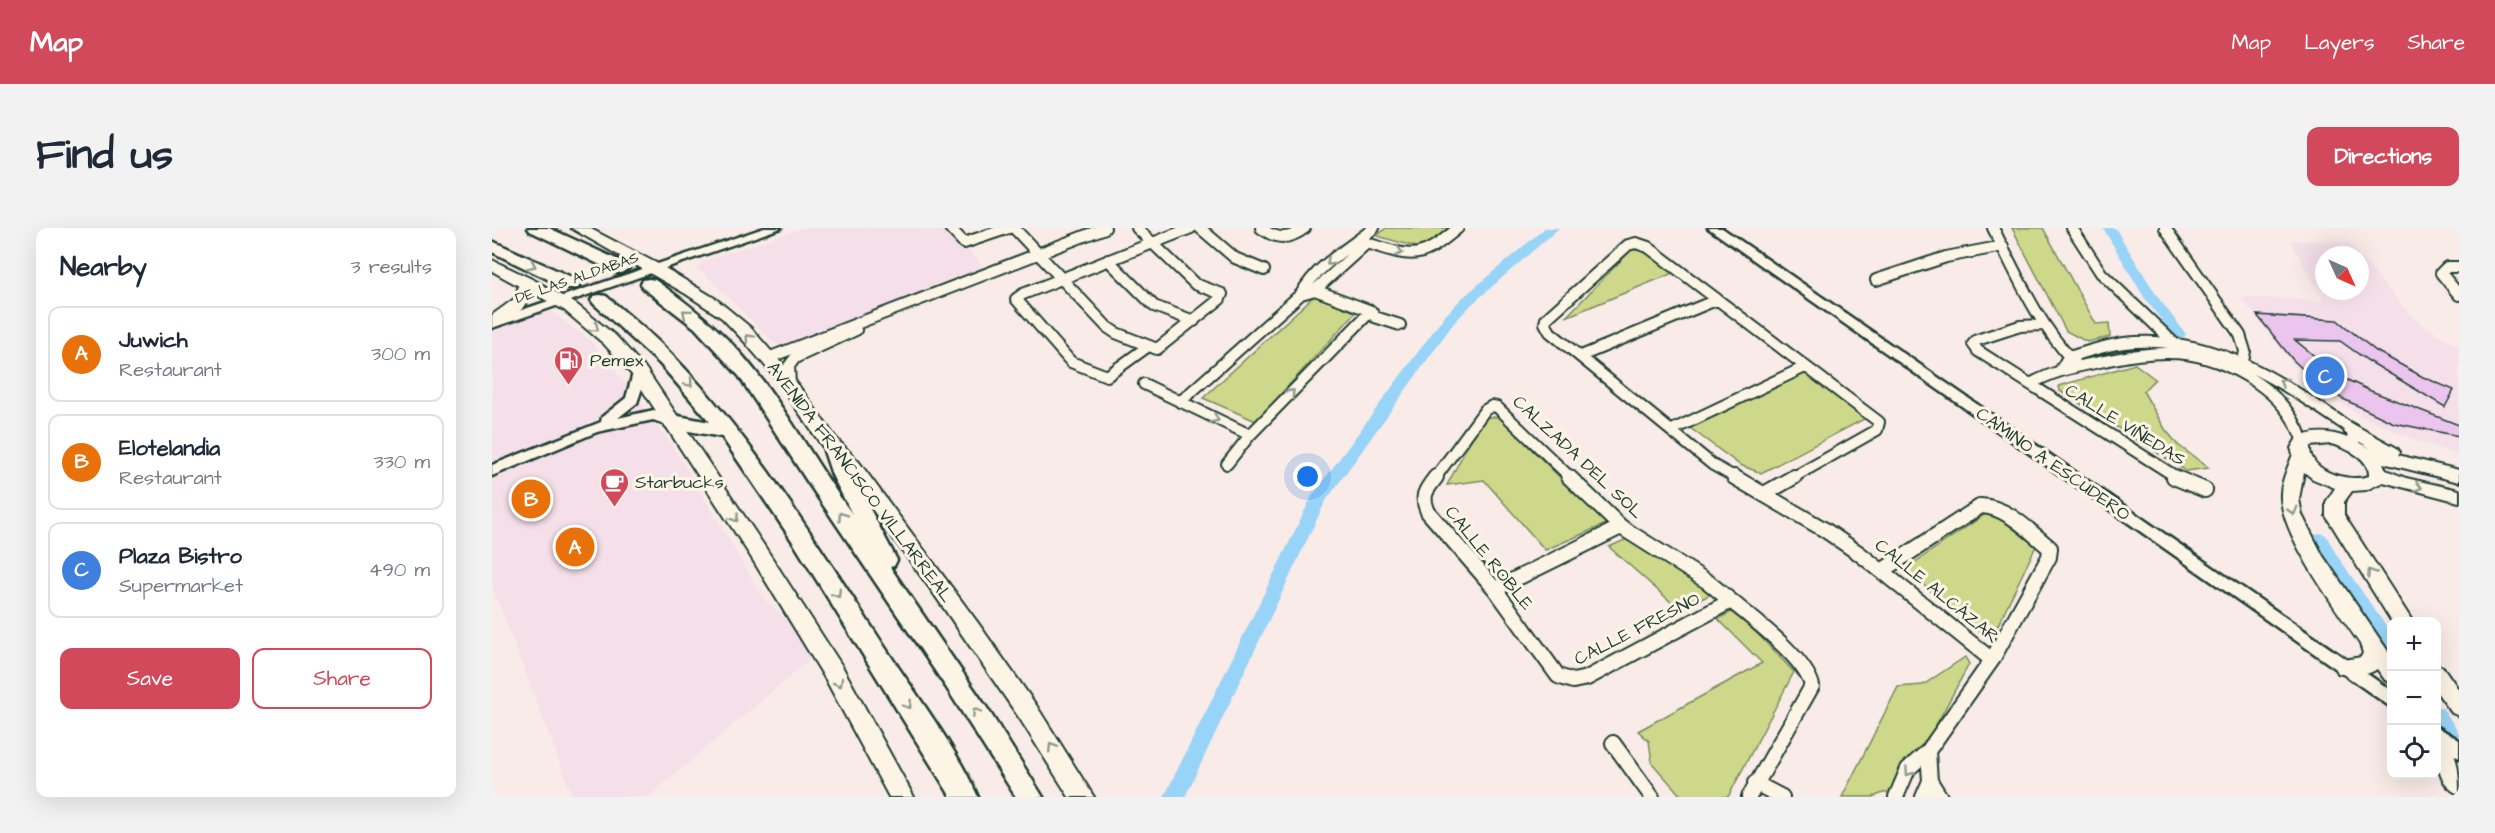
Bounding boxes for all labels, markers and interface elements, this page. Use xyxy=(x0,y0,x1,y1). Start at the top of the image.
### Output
text: Map xyxy=(30,23,83,62)
text: Map xyxy=(2231,28,2271,57)
text: Layers xyxy=(2304,28,2374,57)
text: Share xyxy=(2407,28,2465,57)
text: Find us xyxy=(36,127,173,185)
button: Directions xyxy=(2307,127,2459,186)
one-way arrow xyxy=(1393,245,1404,257)
north arrow xyxy=(2315,246,2369,300)
street label: DE LAS ALDABAS xyxy=(512,247,642,309)
text: Nearby xyxy=(60,249,147,285)
text: 3 results xyxy=(350,253,432,281)
one-way arrow xyxy=(1326,255,1337,266)
one-way arrow xyxy=(525,258,536,270)
one-way arrow xyxy=(682,309,693,320)
one-way arrow xyxy=(589,321,600,332)
text: Juwich xyxy=(119,325,188,356)
one-way arrow xyxy=(745,334,756,344)
text: A xyxy=(75,340,88,368)
text: 300 m xyxy=(371,340,430,368)
fuel station icon: Pemex xyxy=(553,344,585,386)
place label: Pemex xyxy=(590,348,644,373)
pin: C xyxy=(2306,354,2344,398)
text: Restaurant xyxy=(119,356,222,384)
street label: AVENIDA FRANCISCO VILLARREAL xyxy=(761,356,959,608)
one-way arrow xyxy=(682,376,693,387)
street label: CALLE VIÑEDAS xyxy=(2060,378,2190,472)
one-way arrow xyxy=(2279,378,2289,390)
one-way arrow xyxy=(1284,390,1295,400)
street label: CALZADA DEL SOL xyxy=(1507,390,1649,525)
street label: CAMINO A ESCUDERO xyxy=(1971,401,2135,527)
one-way arrow xyxy=(1209,411,1220,423)
text: Elotelandia xyxy=(119,433,220,464)
text: B xyxy=(74,448,89,476)
text: 330 m xyxy=(373,448,430,476)
your location xyxy=(1293,462,1322,491)
text: Restaurant xyxy=(119,464,222,492)
cafe icon: Starbucks xyxy=(598,466,630,508)
place label: Starbucks xyxy=(635,470,724,495)
pin: B xyxy=(512,476,550,522)
one-way arrow xyxy=(2413,480,2423,493)
street label: CALLE ROBLE xyxy=(1439,500,1539,616)
one-way arrow xyxy=(2286,505,2298,516)
one-way arrow xyxy=(728,511,739,522)
one-way arrow xyxy=(838,512,849,523)
pin: A xyxy=(556,524,595,570)
street label: CALLE ALCÁZAR xyxy=(1869,533,2005,649)
text: Plaza Bistro xyxy=(119,541,242,572)
text: C xyxy=(74,556,89,584)
text: 490 m xyxy=(369,556,430,584)
one-way arrow xyxy=(2367,568,2378,579)
text: Supermarket xyxy=(119,572,243,600)
street label: CALLE FRESNO xyxy=(1570,587,1704,671)
one-way arrow xyxy=(830,588,842,598)
map controls xyxy=(2387,617,2441,779)
button: + xyxy=(2387,617,2441,671)
button: Save xyxy=(60,648,240,709)
button: Share xyxy=(252,648,432,709)
button: − xyxy=(2387,671,2441,725)
one-way arrow xyxy=(832,677,843,687)
one-way arrow xyxy=(901,698,912,709)
one-way arrow xyxy=(972,708,983,719)
button: locate xyxy=(2387,725,2441,779)
one-way arrow xyxy=(1047,743,1059,753)
one-way arrow xyxy=(1905,765,1916,776)

